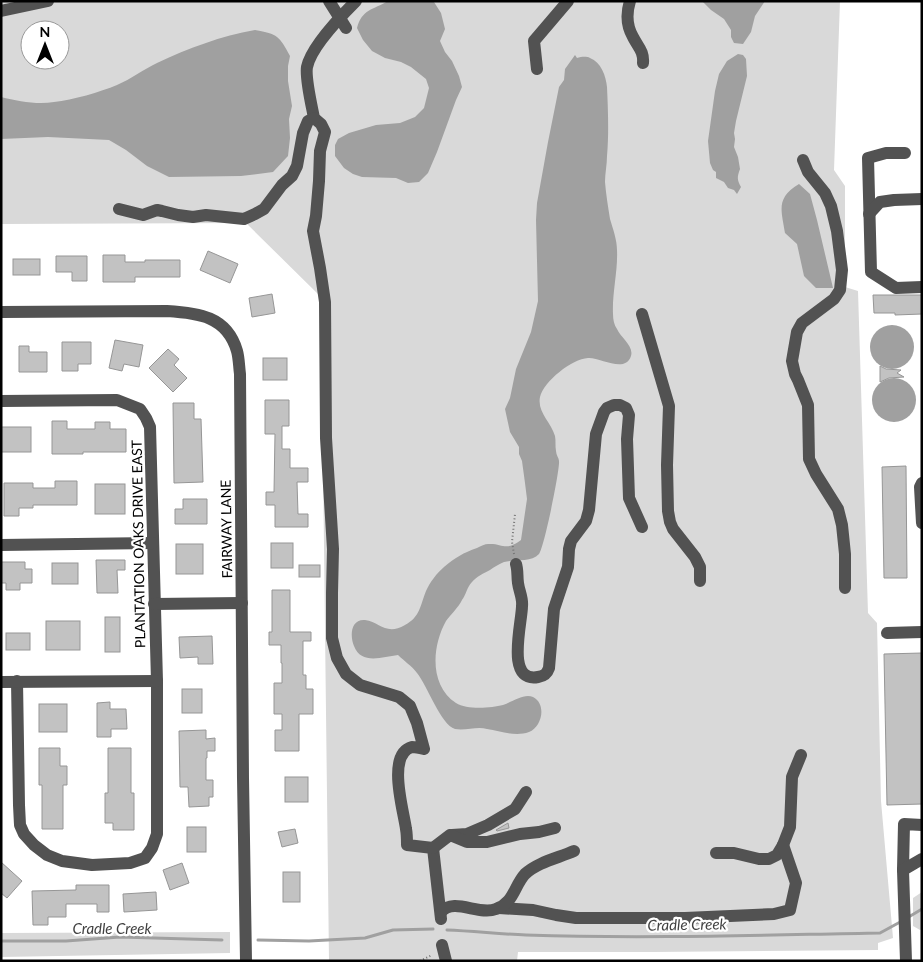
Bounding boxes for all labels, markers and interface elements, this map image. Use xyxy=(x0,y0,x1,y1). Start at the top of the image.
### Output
north arrow xyxy=(20,20,70,70)
text: N xyxy=(40,23,50,40)
street label: PLANTATION OAKS DRIVE EAST xyxy=(128,439,148,648)
street label: FAIRWAY LANE xyxy=(217,479,235,579)
water label: Cradle Creek xyxy=(647,914,728,934)
water label: Cradle Creek xyxy=(72,919,153,937)

